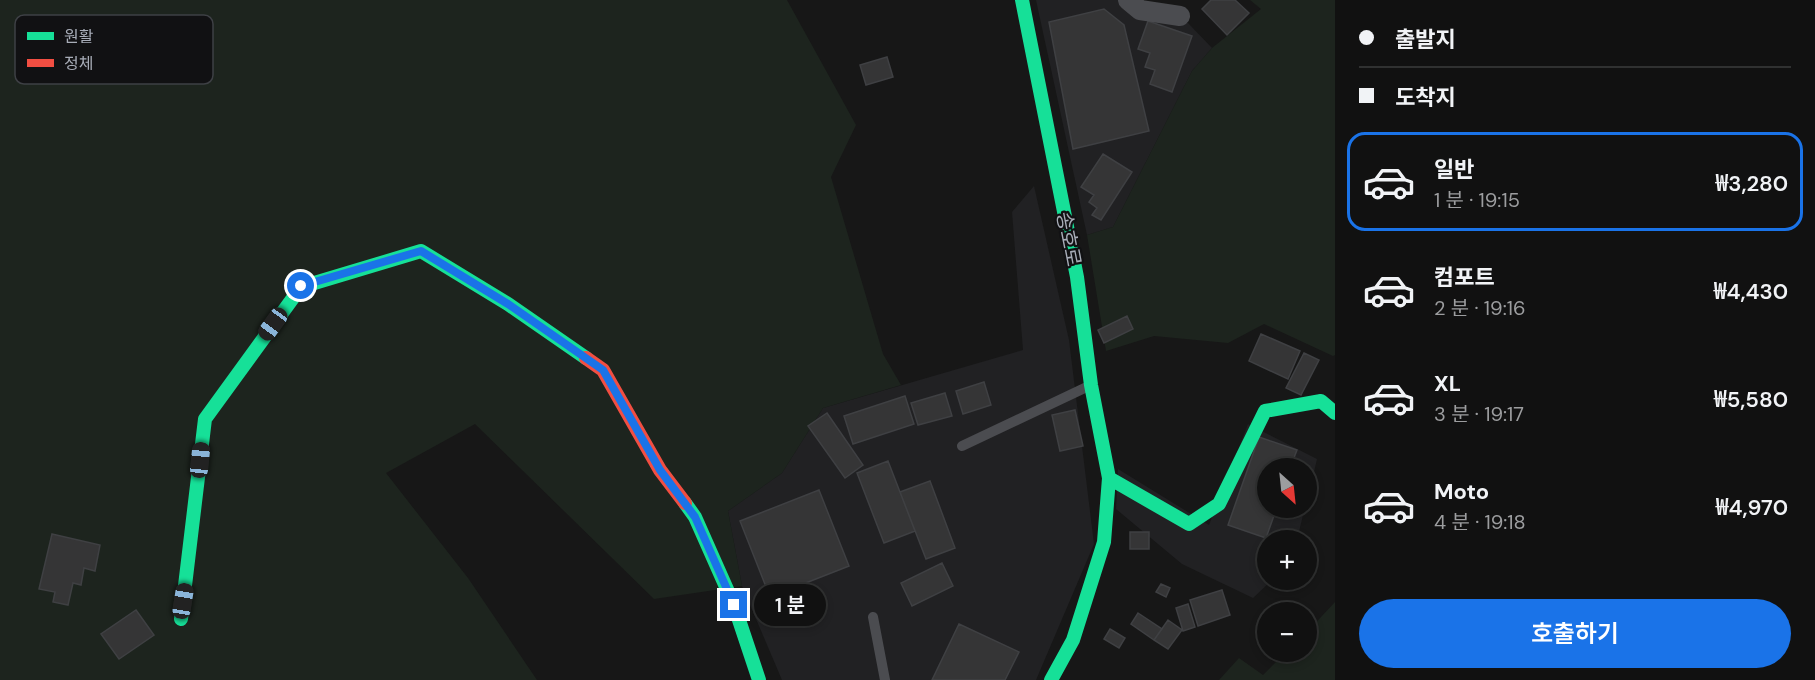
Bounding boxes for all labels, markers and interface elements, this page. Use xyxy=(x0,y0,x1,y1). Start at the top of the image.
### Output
legend xyxy=(15,15,213,84)
text: 출발지 xyxy=(1395,25,1456,54)
text: 원활 xyxy=(64,26,94,47)
text: 정체 xyxy=(64,53,93,74)
text: 도착지 xyxy=(1395,83,1456,112)
icon: car xyxy=(1362,155,1416,209)
text: 일반 xyxy=(1434,155,1474,184)
text: ₩3,280 xyxy=(1715,169,1788,198)
text: 1 분 · 19:15 xyxy=(1434,187,1520,213)
street label: 송호로 xyxy=(1051,209,1087,269)
icon: car xyxy=(1362,263,1416,317)
text: 컴포트 xyxy=(1434,263,1495,292)
route start xyxy=(287,272,314,299)
text: ₩4,430 xyxy=(1714,277,1788,306)
text: 2 분 · 19:16 xyxy=(1434,295,1525,321)
car xyxy=(255,304,291,344)
text: XL xyxy=(1434,369,1461,398)
icon: car xyxy=(1362,371,1416,425)
text: ₩5,580 xyxy=(1714,385,1788,414)
text: 3 분 · 19:17 xyxy=(1434,401,1524,427)
car xyxy=(189,441,211,479)
north arrow xyxy=(1257,458,1317,518)
map controls xyxy=(1257,458,1317,662)
text: Moto xyxy=(1434,477,1489,506)
icon: car xyxy=(1362,479,1416,533)
text: ₩4,970 xyxy=(1716,493,1788,522)
text: 4 분 · 19:18 xyxy=(1434,509,1526,535)
button: + xyxy=(1257,530,1317,590)
car xyxy=(171,582,195,620)
callout: 1 분 xyxy=(755,584,827,626)
route end xyxy=(720,591,747,618)
text: 1 분 xyxy=(775,592,805,618)
button: 호출하기 xyxy=(1359,599,1791,668)
button: − xyxy=(1257,602,1317,662)

